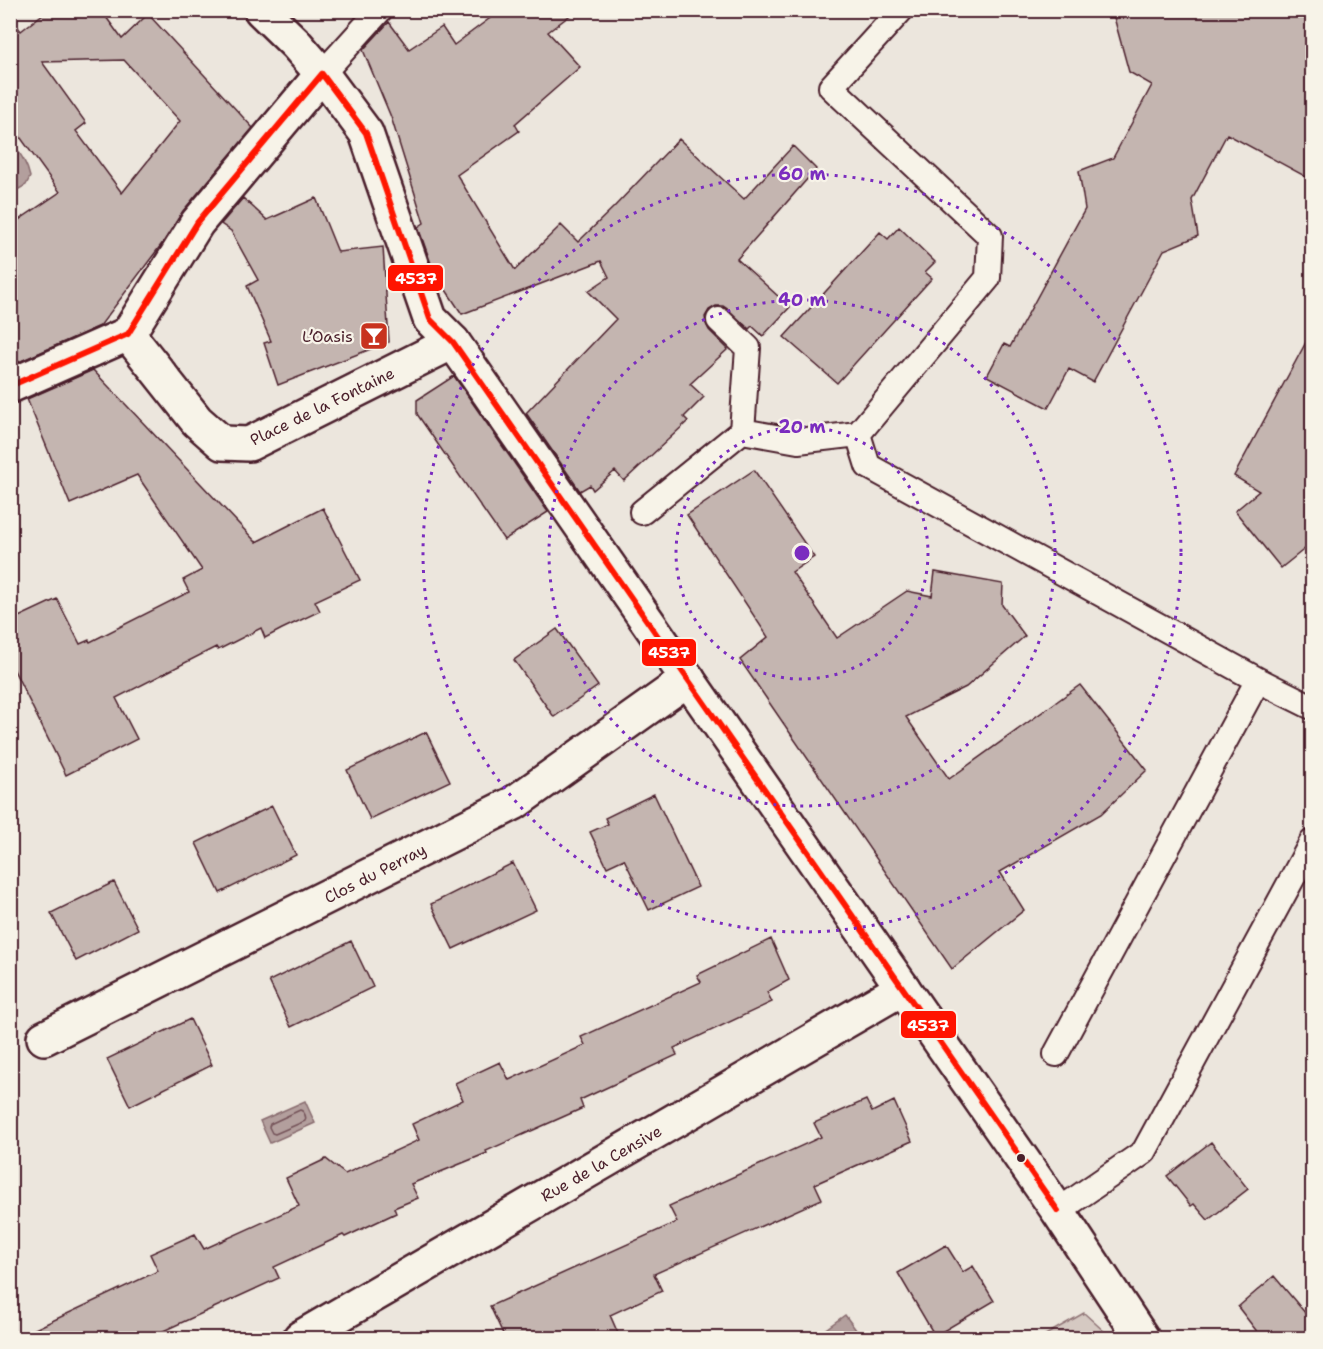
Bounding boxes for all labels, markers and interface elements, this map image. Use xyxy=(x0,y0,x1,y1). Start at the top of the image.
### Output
text: 60 m xyxy=(778,162,826,186)
line badge: 4537 xyxy=(387,264,444,292)
text: 4537 xyxy=(395,268,437,289)
text: 40 m xyxy=(778,288,826,312)
bar icon: L’Oasis xyxy=(358,320,390,352)
place label: L’Oasis xyxy=(302,326,353,347)
street label: Place de la Fontaine xyxy=(247,362,398,451)
text: 20 m xyxy=(778,415,826,439)
centre of rings xyxy=(792,543,812,563)
line badge: 4537 xyxy=(641,638,697,667)
text: 4537 xyxy=(648,642,690,663)
street label: Clos du Perray xyxy=(321,839,430,908)
line badge: 4537 xyxy=(900,1010,957,1039)
text: 4537 xyxy=(907,1015,949,1036)
street label: Rue de la Censive xyxy=(537,1120,666,1207)
unlabelled marker xyxy=(1015,1152,1027,1164)

